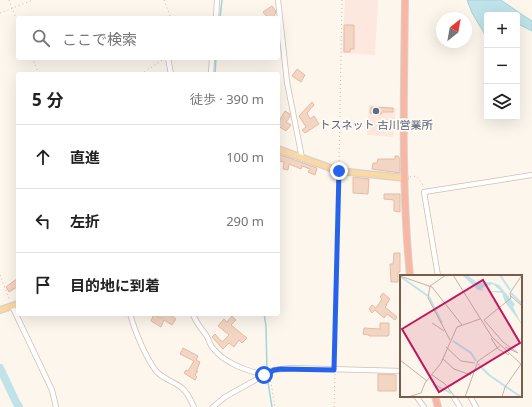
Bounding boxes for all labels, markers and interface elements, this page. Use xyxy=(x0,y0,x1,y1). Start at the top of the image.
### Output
north arrow xyxy=(436,12,472,48)
map controls xyxy=(484,12,520,120)
button: + xyxy=(484,12,520,48)
search box xyxy=(16,16,280,60)
icon: search xyxy=(30,27,52,49)
text: ここで検索 xyxy=(62,29,137,49)
button: − xyxy=(484,48,520,84)
button: layers xyxy=(484,84,520,120)
text: 5 分 xyxy=(32,88,63,111)
text: 徒歩 · 390 m xyxy=(190,90,264,108)
marker: トスネット 古川営業所 xyxy=(371,106,381,116)
place label: トスネット 古川営業所 xyxy=(320,117,433,132)
icon: ahead xyxy=(32,146,54,168)
text: 直進 xyxy=(70,147,100,167)
text: 100 m xyxy=(226,148,264,166)
route end xyxy=(330,162,348,180)
icon: left xyxy=(32,210,54,232)
text: 左折 xyxy=(70,211,100,231)
text: 290 m xyxy=(226,212,264,230)
icon: arrive xyxy=(32,274,54,296)
text: 目的地に到着 xyxy=(70,275,160,295)
inset map xyxy=(400,275,522,397)
route start xyxy=(255,366,273,384)

